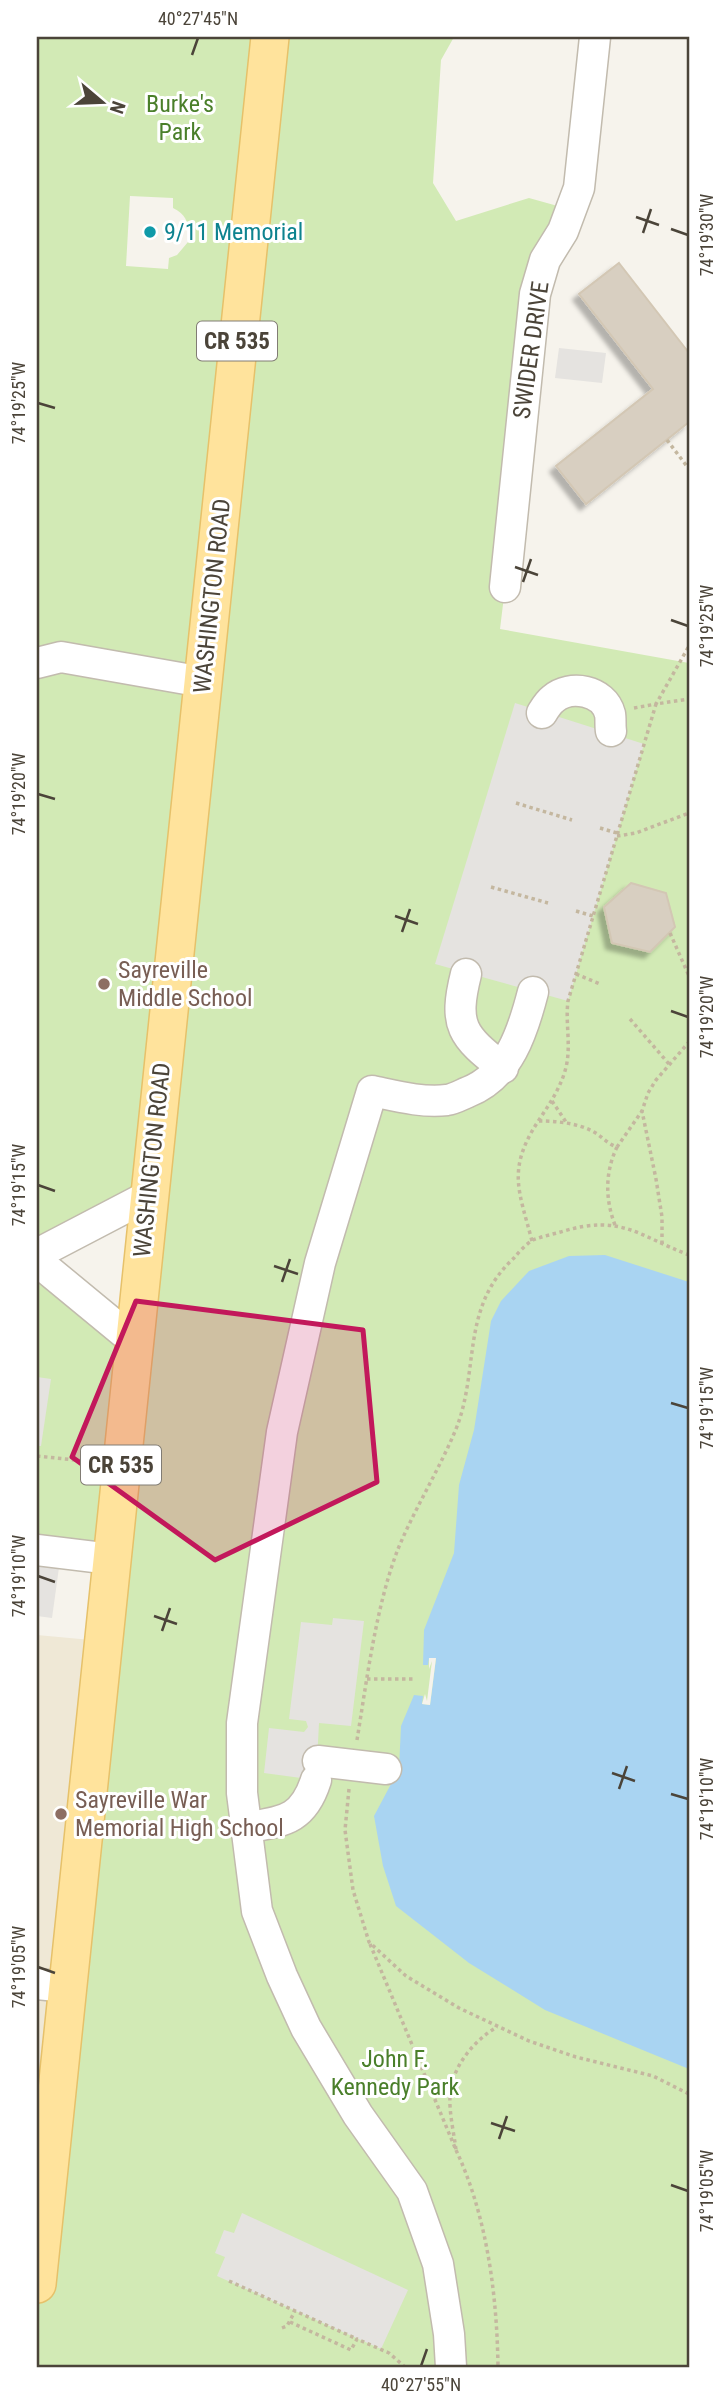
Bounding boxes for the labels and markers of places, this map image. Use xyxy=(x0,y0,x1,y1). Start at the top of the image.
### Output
place label: 9/11 Memorial xyxy=(164,218,303,246)
marker: 9/11 Memorial xyxy=(142,224,158,240)
place label: Sayreville Middle School xyxy=(118,956,252,1012)
marker: Sayreville Middle School xyxy=(96,976,112,992)
place label: Sayreville War Memorial High School xyxy=(75,1786,284,1842)
marker: Sayreville War Memorial High School xyxy=(53,1806,69,1822)

